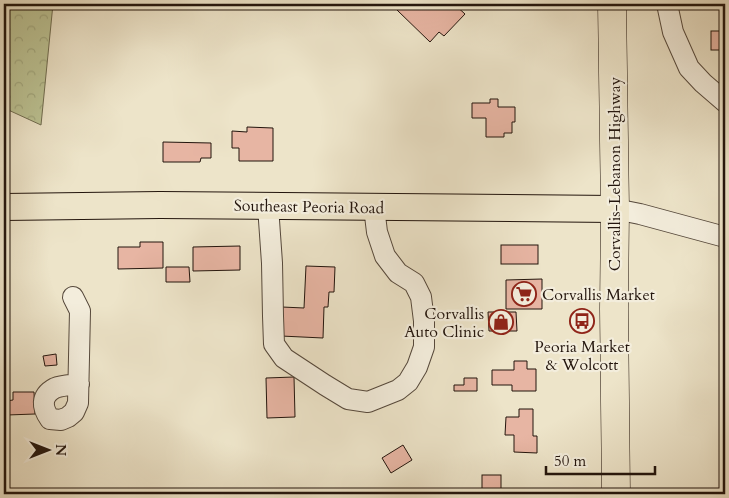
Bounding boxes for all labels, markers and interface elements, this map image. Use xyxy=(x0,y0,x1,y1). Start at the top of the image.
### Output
street label: Corvallis-Lebanon Highway xyxy=(604,76,626,271)
street label: Southeast Peoria Road xyxy=(234,195,385,219)
supermarket icon: Corvallis Market xyxy=(511,281,537,307)
place label: Corvallis Market xyxy=(542,284,655,306)
place label: Corvallis Auto Clinic xyxy=(404,303,484,343)
bus stop icon: Peoria Market & Wolcott xyxy=(569,308,595,334)
shop icon: Corvallis Auto Clinic xyxy=(488,309,514,335)
place label: Peoria Market & Wolcott xyxy=(534,336,630,376)
north arrow xyxy=(22,426,72,476)
scale bar xyxy=(546,443,655,475)
text: N xyxy=(51,444,70,456)
text: 50 m xyxy=(554,451,586,471)

